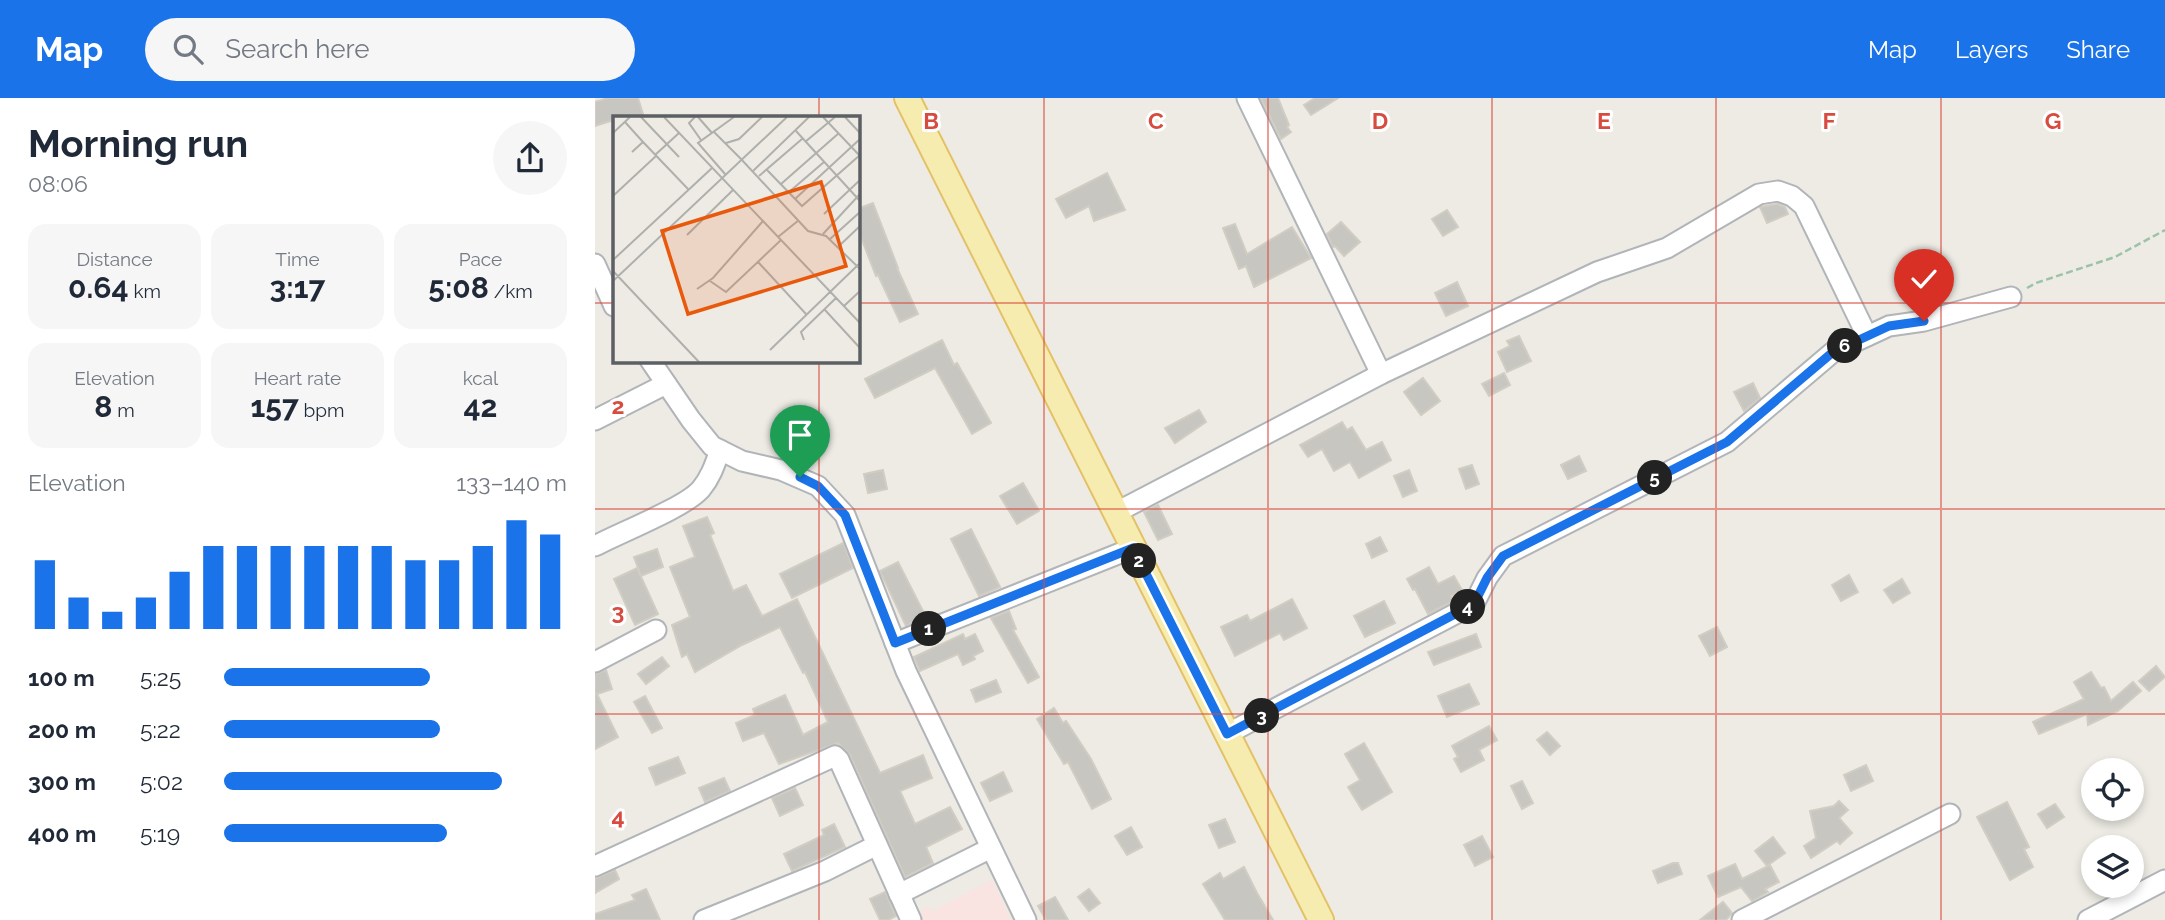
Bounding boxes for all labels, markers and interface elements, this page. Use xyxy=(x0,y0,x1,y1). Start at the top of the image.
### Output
search box xyxy=(145,18,635,81)
text: Map xyxy=(35,30,103,69)
icon: search xyxy=(169,30,207,68)
text: Search here xyxy=(225,34,370,64)
text: Map xyxy=(1868,35,1917,64)
text: Layers xyxy=(1955,35,2028,64)
text: Share xyxy=(2066,35,2130,64)
text: B xyxy=(923,107,939,134)
text: C xyxy=(1148,107,1164,134)
text: D xyxy=(1372,107,1388,134)
text: E xyxy=(1597,107,1611,134)
text: F xyxy=(1822,107,1836,134)
text: G xyxy=(2045,107,2061,134)
inset map xyxy=(613,116,859,362)
text: Morning run xyxy=(28,121,248,166)
button: share xyxy=(493,121,567,195)
text: 08:06 xyxy=(28,170,88,197)
text: Distance xyxy=(76,248,153,270)
text: Time xyxy=(275,248,320,270)
text: Pace xyxy=(459,248,502,270)
pin xyxy=(1894,249,1954,321)
icon: check xyxy=(1905,260,1943,298)
text: 0.64 xyxy=(68,270,129,305)
text: 3:17 xyxy=(270,270,325,305)
text: 5:08 xyxy=(428,270,489,305)
text: km xyxy=(129,280,161,302)
text: /km xyxy=(489,280,533,302)
pin: 6 xyxy=(1827,328,1863,364)
text: 6 xyxy=(1839,334,1850,356)
text: Elevation xyxy=(74,367,155,389)
text: Heart rate xyxy=(254,367,341,389)
text: kcal xyxy=(463,367,498,389)
text: 8 xyxy=(94,389,112,424)
text: 157 xyxy=(250,389,299,424)
text: 42 xyxy=(463,389,498,424)
text: 2 xyxy=(612,392,624,419)
text: m xyxy=(112,399,135,421)
text: bpm xyxy=(299,399,345,421)
pin xyxy=(770,405,830,477)
icon: arrive xyxy=(781,416,819,454)
pin: 5 xyxy=(1637,460,1673,496)
text: 5 xyxy=(1649,466,1660,488)
text: Elevation xyxy=(28,469,126,496)
text: 133–140 m xyxy=(456,469,567,496)
pin: 2 xyxy=(1121,544,1157,578)
text: 2 xyxy=(1133,549,1144,571)
pin: 4 xyxy=(1451,589,1485,624)
text: 4 xyxy=(1462,595,1473,617)
text: 3 xyxy=(612,598,624,625)
pin: 1 xyxy=(911,612,947,646)
text: 1 xyxy=(924,617,933,639)
text: 100 m xyxy=(28,664,95,691)
text: 5:25 xyxy=(140,664,181,691)
pin: 3 xyxy=(1245,698,1279,734)
text: 3 xyxy=(1256,704,1267,726)
text: 200 m xyxy=(28,716,96,743)
text: 5:22 xyxy=(140,716,181,743)
map controls xyxy=(2081,758,2144,898)
button: locate xyxy=(2081,758,2144,821)
text: 300 m xyxy=(28,768,96,795)
text: 5:02 xyxy=(140,768,183,795)
text: 4 xyxy=(611,803,625,830)
text: 400 m xyxy=(28,820,96,847)
text: 5:19 xyxy=(140,820,180,847)
button: layers xyxy=(2081,835,2144,898)

